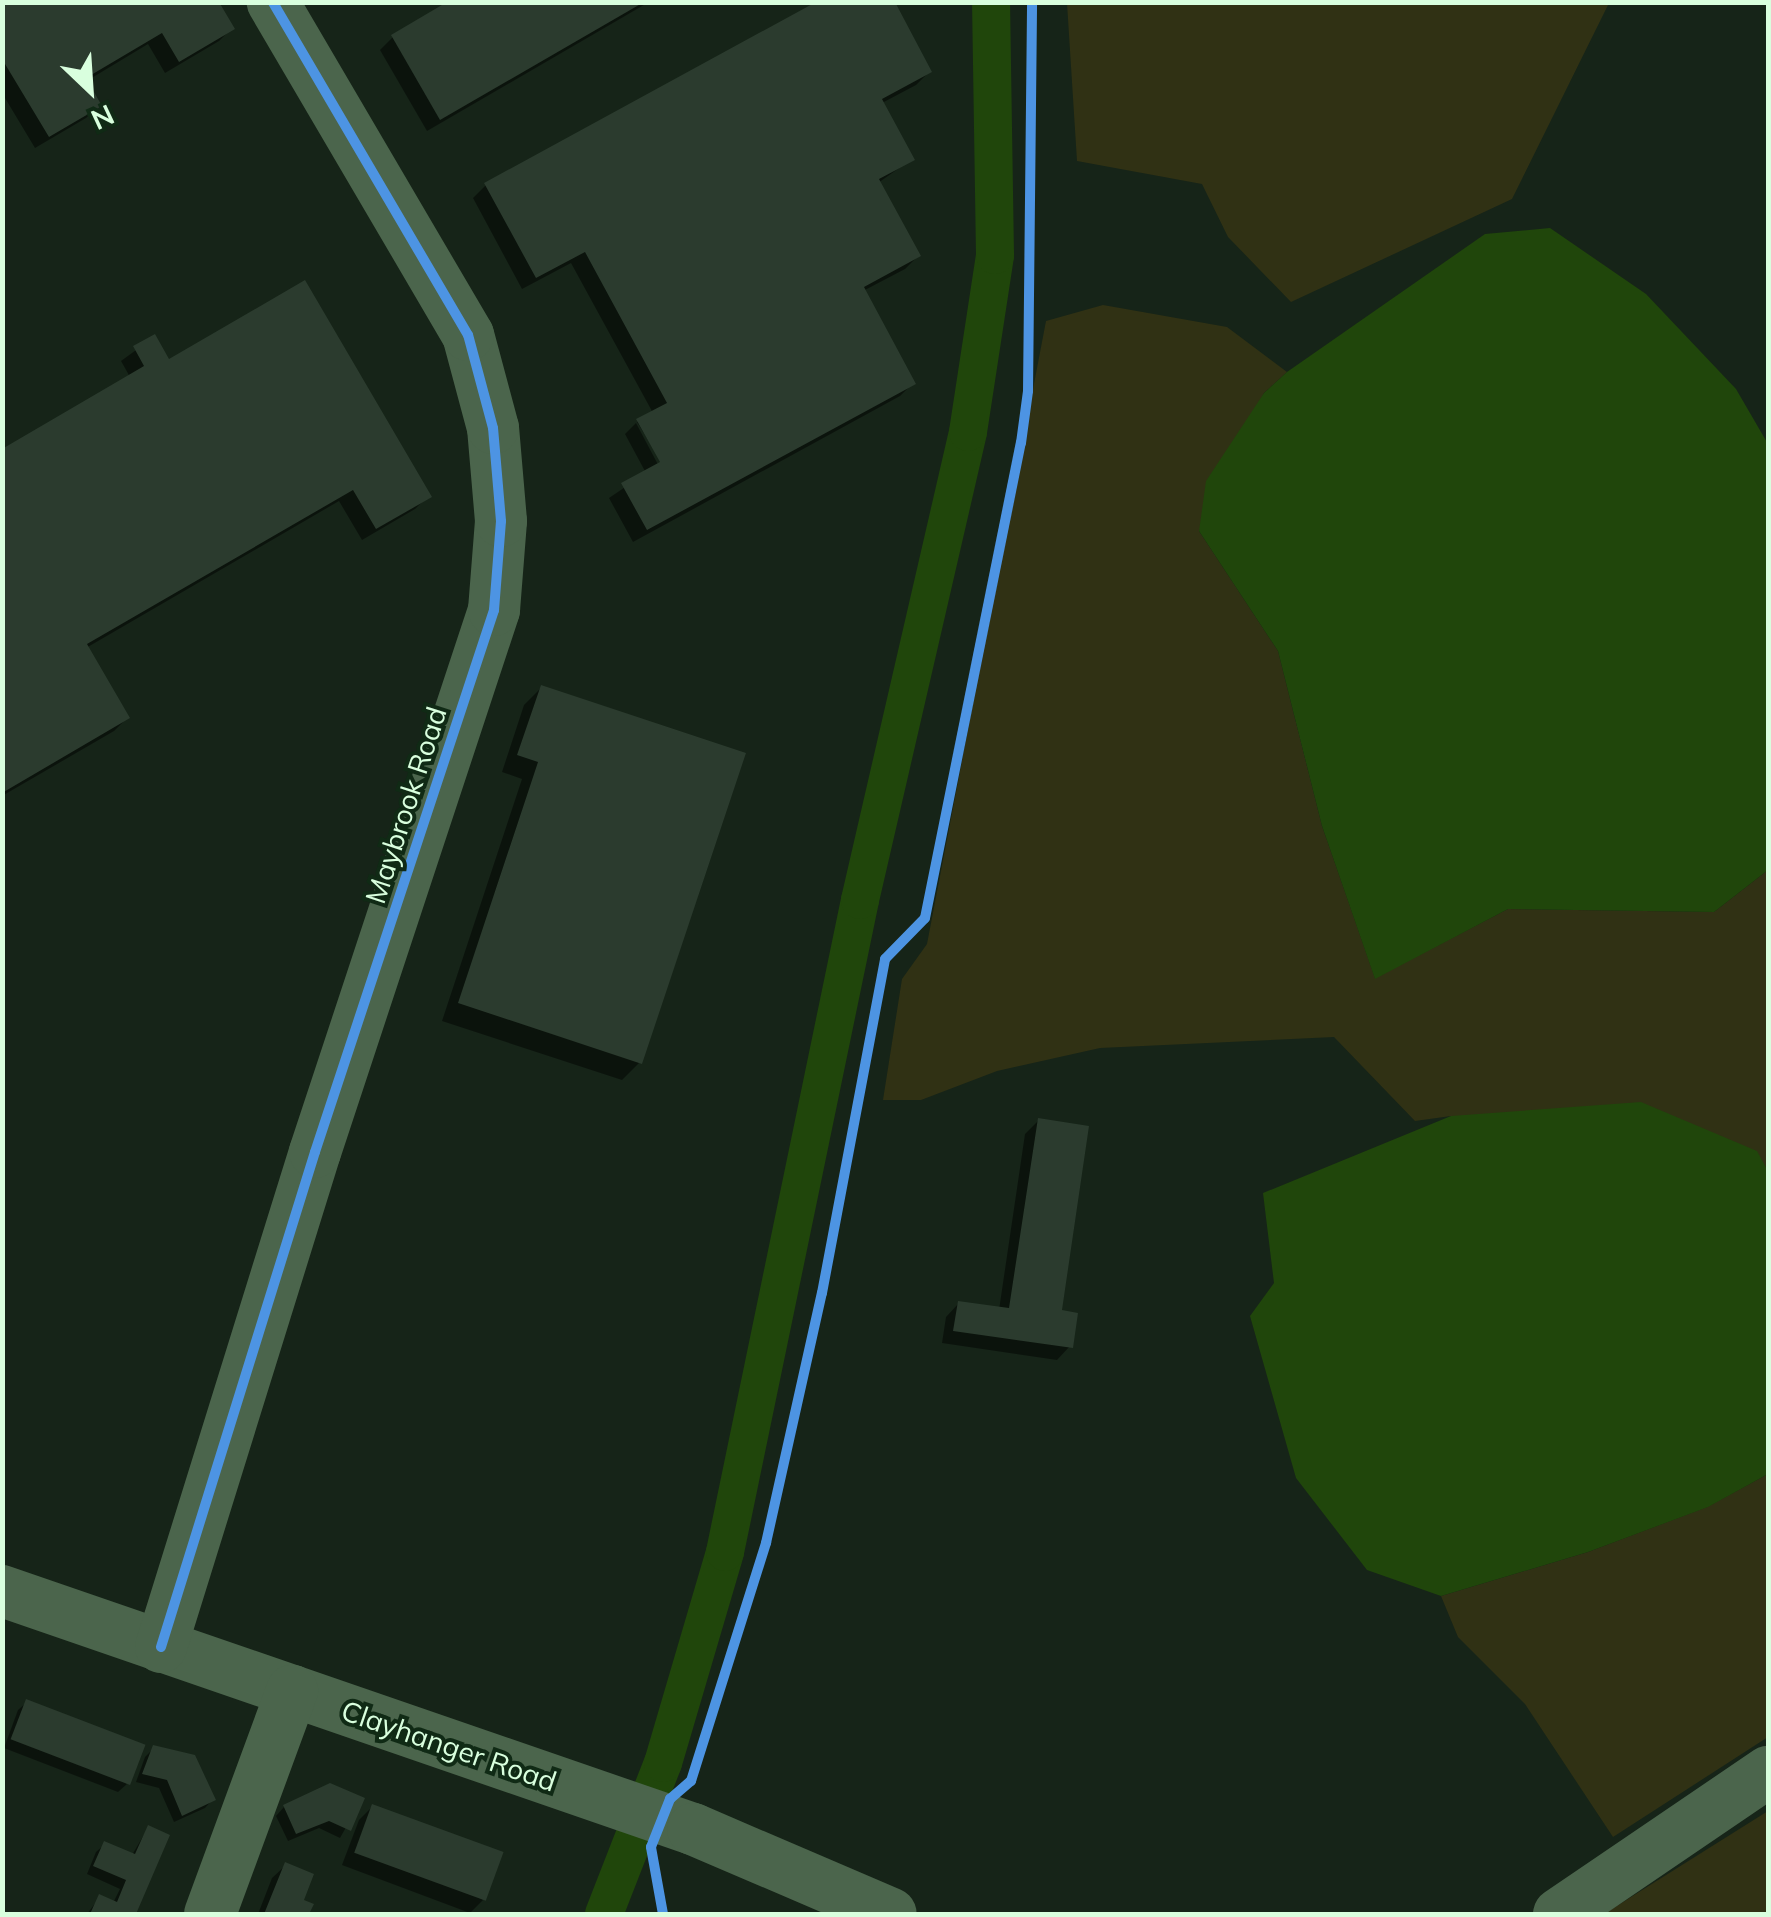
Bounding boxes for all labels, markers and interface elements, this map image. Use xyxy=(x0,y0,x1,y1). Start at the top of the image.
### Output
north arrow xyxy=(40,40,140,140)
text: N xyxy=(86,97,120,138)
street label: Maybrook Road xyxy=(358,702,454,908)
street label: Clayhanger Road xyxy=(337,1693,561,1799)

